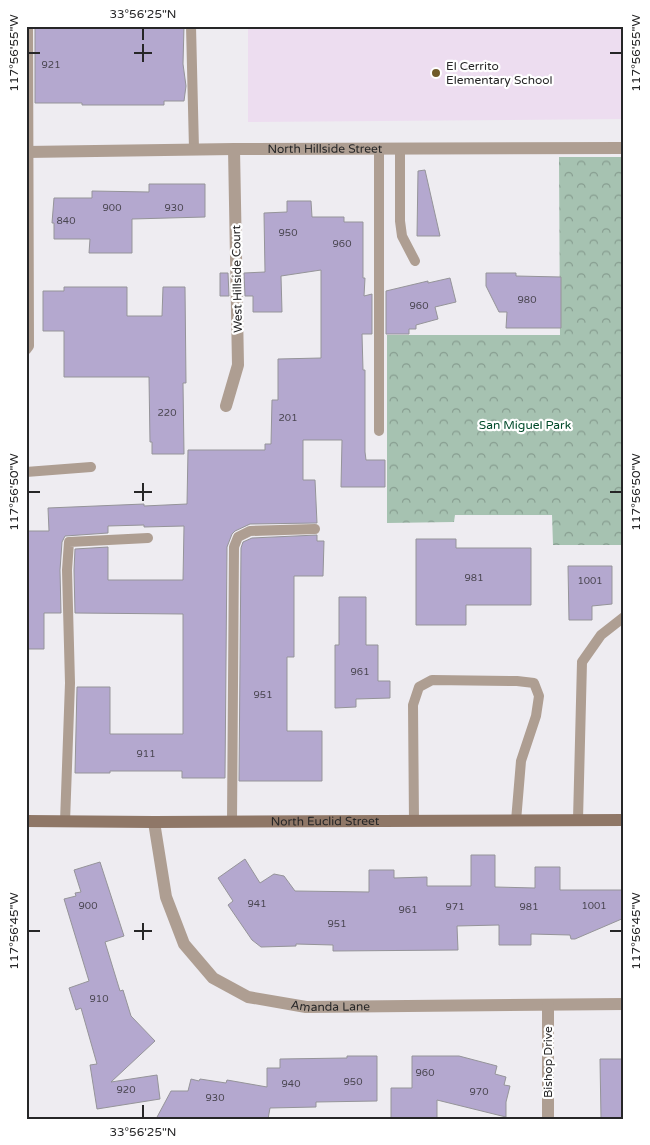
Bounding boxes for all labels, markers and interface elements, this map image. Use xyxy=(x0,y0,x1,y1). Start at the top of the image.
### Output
text: 33°56'25"N xyxy=(110,7,177,21)
text: 117°56'55"W xyxy=(7,14,21,92)
text: 117°56'55"W xyxy=(629,14,643,92)
house number: 921 xyxy=(42,59,60,71)
place label: El Cerrito Elementary School xyxy=(446,59,553,87)
marker: El Cerrito Elementary School xyxy=(430,67,442,79)
street label: North Hillside Street xyxy=(267,142,383,156)
house number: 900 xyxy=(103,202,121,214)
house number: 930 xyxy=(165,202,183,214)
house number: 840 xyxy=(57,215,75,227)
street label: West Hillside Court xyxy=(229,225,245,333)
house number: 950 xyxy=(279,227,297,239)
house number: 960 xyxy=(333,238,351,250)
house number: 980 xyxy=(518,294,536,306)
house number: 960 xyxy=(410,300,428,312)
house number: 220 xyxy=(158,407,176,419)
house number: 201 xyxy=(279,412,297,424)
park label: San Miguel Park xyxy=(479,418,572,432)
text: 117°56'50"W xyxy=(7,453,21,531)
text: 117°56'50"W xyxy=(629,453,643,531)
house number: 981 xyxy=(465,572,483,584)
house number: 1001 xyxy=(577,575,603,587)
house number: 961 xyxy=(351,666,369,678)
house number: 951 xyxy=(254,689,272,701)
house number: 911 xyxy=(137,748,155,760)
street label: North Euclid Street xyxy=(271,814,380,829)
text: 117°56'45"W xyxy=(7,892,21,970)
text: 117°56'45"W xyxy=(629,892,643,970)
house number: 941 xyxy=(248,898,266,910)
house number: 900 xyxy=(79,900,97,912)
house number: 1001 xyxy=(581,900,607,912)
house number: 971 xyxy=(446,901,464,913)
house number: 981 xyxy=(520,901,538,913)
house number: 961 xyxy=(399,904,417,916)
house number: 951 xyxy=(328,918,346,930)
house number: 910 xyxy=(90,993,108,1005)
street label: Amanda Lane xyxy=(290,998,370,1015)
street label: Bishop Drive xyxy=(541,1026,555,1098)
house number: 960 xyxy=(416,1067,434,1079)
house number: 950 xyxy=(344,1076,362,1088)
house number: 940 xyxy=(282,1078,300,1090)
house number: 920 xyxy=(117,1084,135,1096)
house number: 970 xyxy=(470,1086,488,1098)
house number: 930 xyxy=(206,1092,224,1104)
text: 33°56'25"N xyxy=(110,1125,177,1139)

